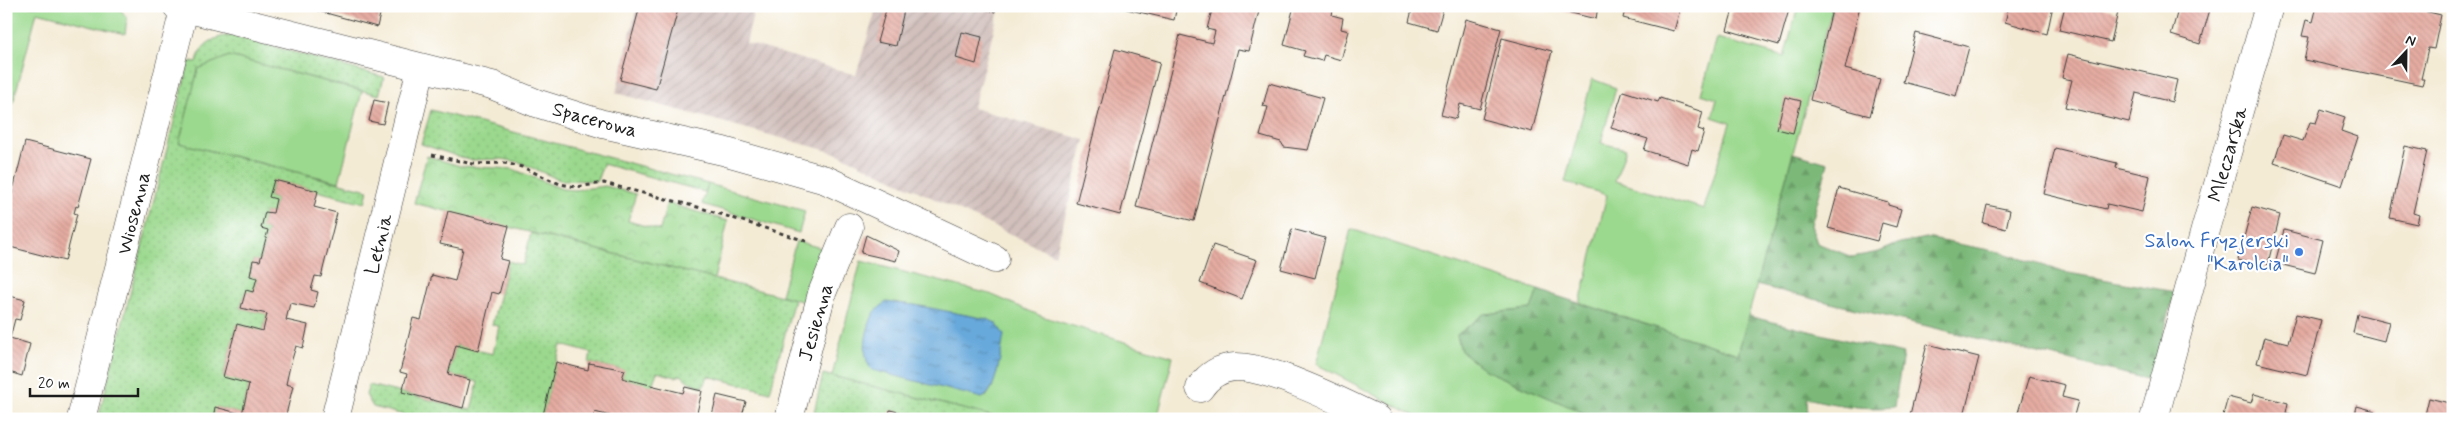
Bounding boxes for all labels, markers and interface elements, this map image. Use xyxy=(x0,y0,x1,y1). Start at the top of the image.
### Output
north arrow xyxy=(2382,28,2432,78)
text: N xyxy=(2403,31,2418,51)
street label: Spacerowa xyxy=(549,96,640,145)
street label: Mleczarska xyxy=(2202,103,2255,205)
street label: Wiosenna xyxy=(111,169,158,258)
street label: Letnia xyxy=(359,210,400,278)
place label: Salon Fryzjerski "Karolcia" xyxy=(2145,228,2289,278)
marker: Salon Fryzjerski "Karolcia" xyxy=(2293,246,2305,258)
street label: Jesienna xyxy=(792,280,840,365)
scale bar xyxy=(30,365,138,397)
text: 20 m xyxy=(38,374,70,394)

